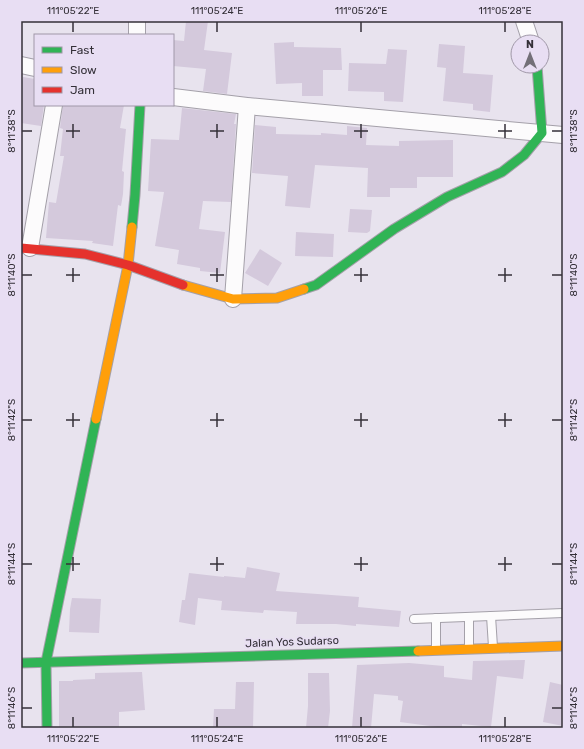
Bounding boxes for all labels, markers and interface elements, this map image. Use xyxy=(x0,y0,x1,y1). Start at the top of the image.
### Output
text: 111°05'22"E xyxy=(47,5,99,17)
text: 111°05'24"E xyxy=(191,5,243,17)
text: 111°05'26"E xyxy=(335,5,387,17)
text: 111°05'28"E xyxy=(478,5,532,17)
legend xyxy=(34,34,174,106)
north arrow xyxy=(510,34,550,74)
text: N xyxy=(526,38,534,51)
text: Fast xyxy=(70,43,94,57)
text: Slow xyxy=(70,63,97,77)
text: Jam xyxy=(70,83,95,97)
text: 8°11'38"S xyxy=(6,109,18,153)
text: 8°11'38"S xyxy=(568,109,580,153)
text: 8°11'40"S xyxy=(6,254,18,296)
text: 8°11'40"S xyxy=(568,254,580,296)
text: 8°11'42"S xyxy=(6,399,18,441)
text: 8°11'42"S xyxy=(568,399,580,441)
text: 8°11'44"S xyxy=(6,543,18,585)
text: 8°11'44"S xyxy=(568,543,580,585)
street label: Jalan Yos Sudarso xyxy=(245,634,339,650)
text: 8°11'46"S xyxy=(6,687,18,729)
text: 8°11'46"S xyxy=(568,687,580,729)
text: 111°05'22"E xyxy=(47,733,99,745)
text: 111°05'24"E xyxy=(191,733,243,745)
text: 111°05'26"E xyxy=(335,733,387,745)
text: 111°05'28"E xyxy=(478,733,532,745)

